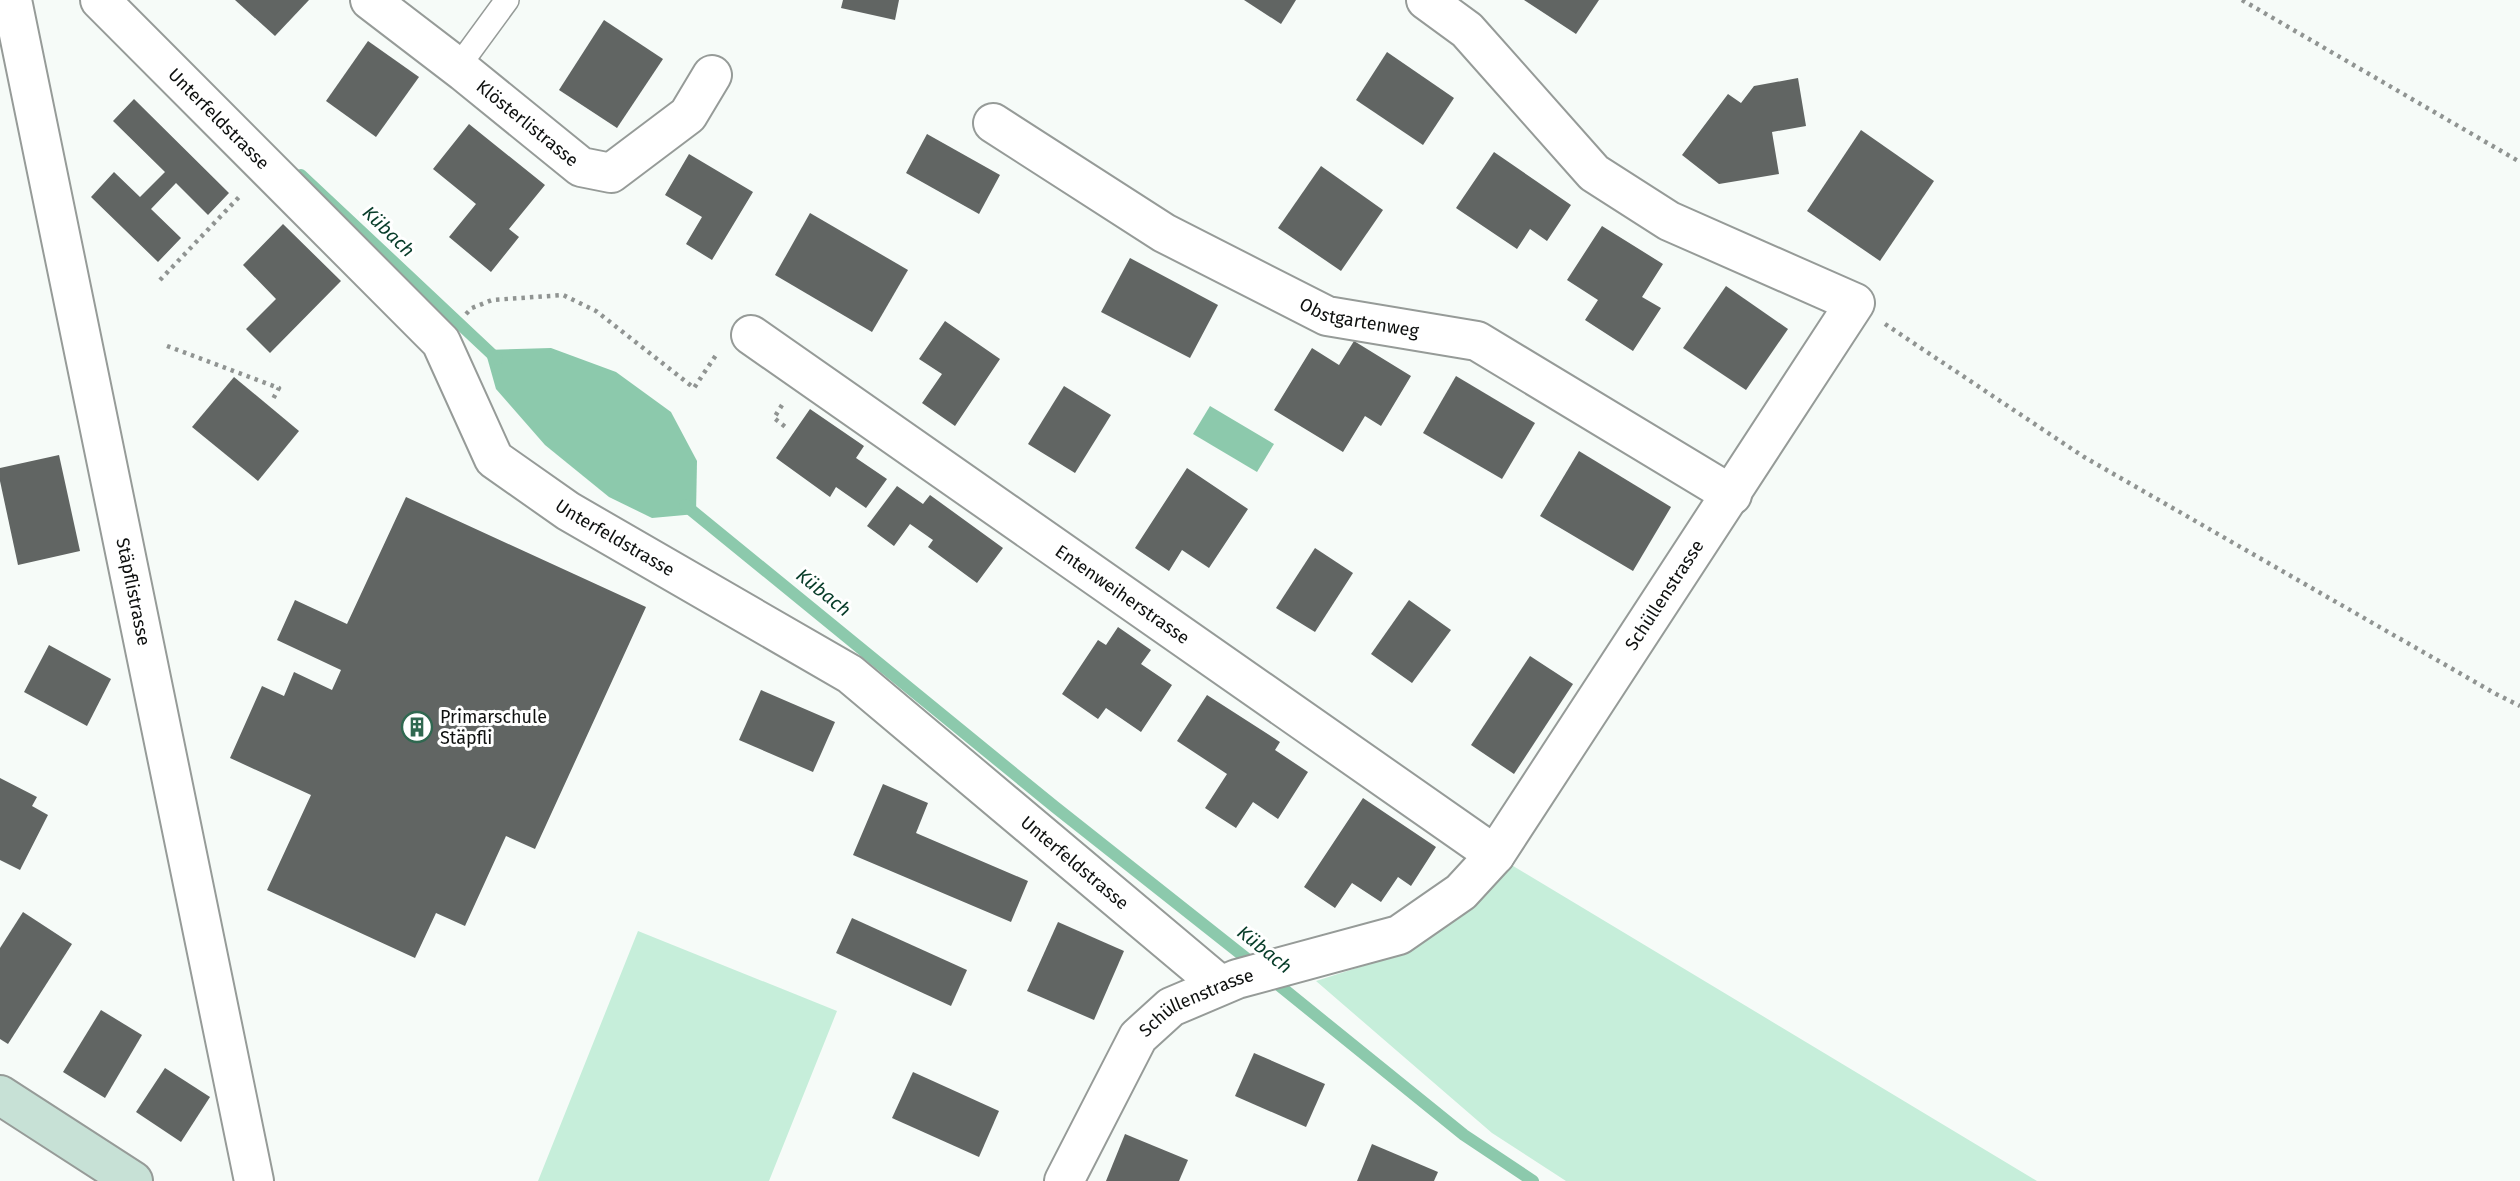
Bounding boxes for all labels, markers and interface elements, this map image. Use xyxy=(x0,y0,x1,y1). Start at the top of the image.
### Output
street label: Unterfeldstrasse xyxy=(163,64,274,174)
street label: Klösterlistrasse xyxy=(472,75,583,171)
water label: Kübach xyxy=(358,201,420,262)
street label: Obstgartenweg xyxy=(1296,293,1421,342)
street label: Unterfeldstrasse xyxy=(551,494,679,581)
street label: Stäpflistrasse xyxy=(111,536,155,648)
street label: Schüllenstrasse xyxy=(1620,536,1709,655)
street label: Entenweiherstrasse xyxy=(1051,540,1194,649)
water label: Kübach xyxy=(792,563,856,621)
place label: Primarschule Stäpfli xyxy=(440,706,547,749)
building icon: Primarschule Stäpfli xyxy=(400,710,434,744)
street label: Unterfeldstrasse xyxy=(1016,811,1133,914)
water label: Kübach xyxy=(1233,920,1297,978)
street label: Schüllenstrasse xyxy=(1135,964,1256,1042)

